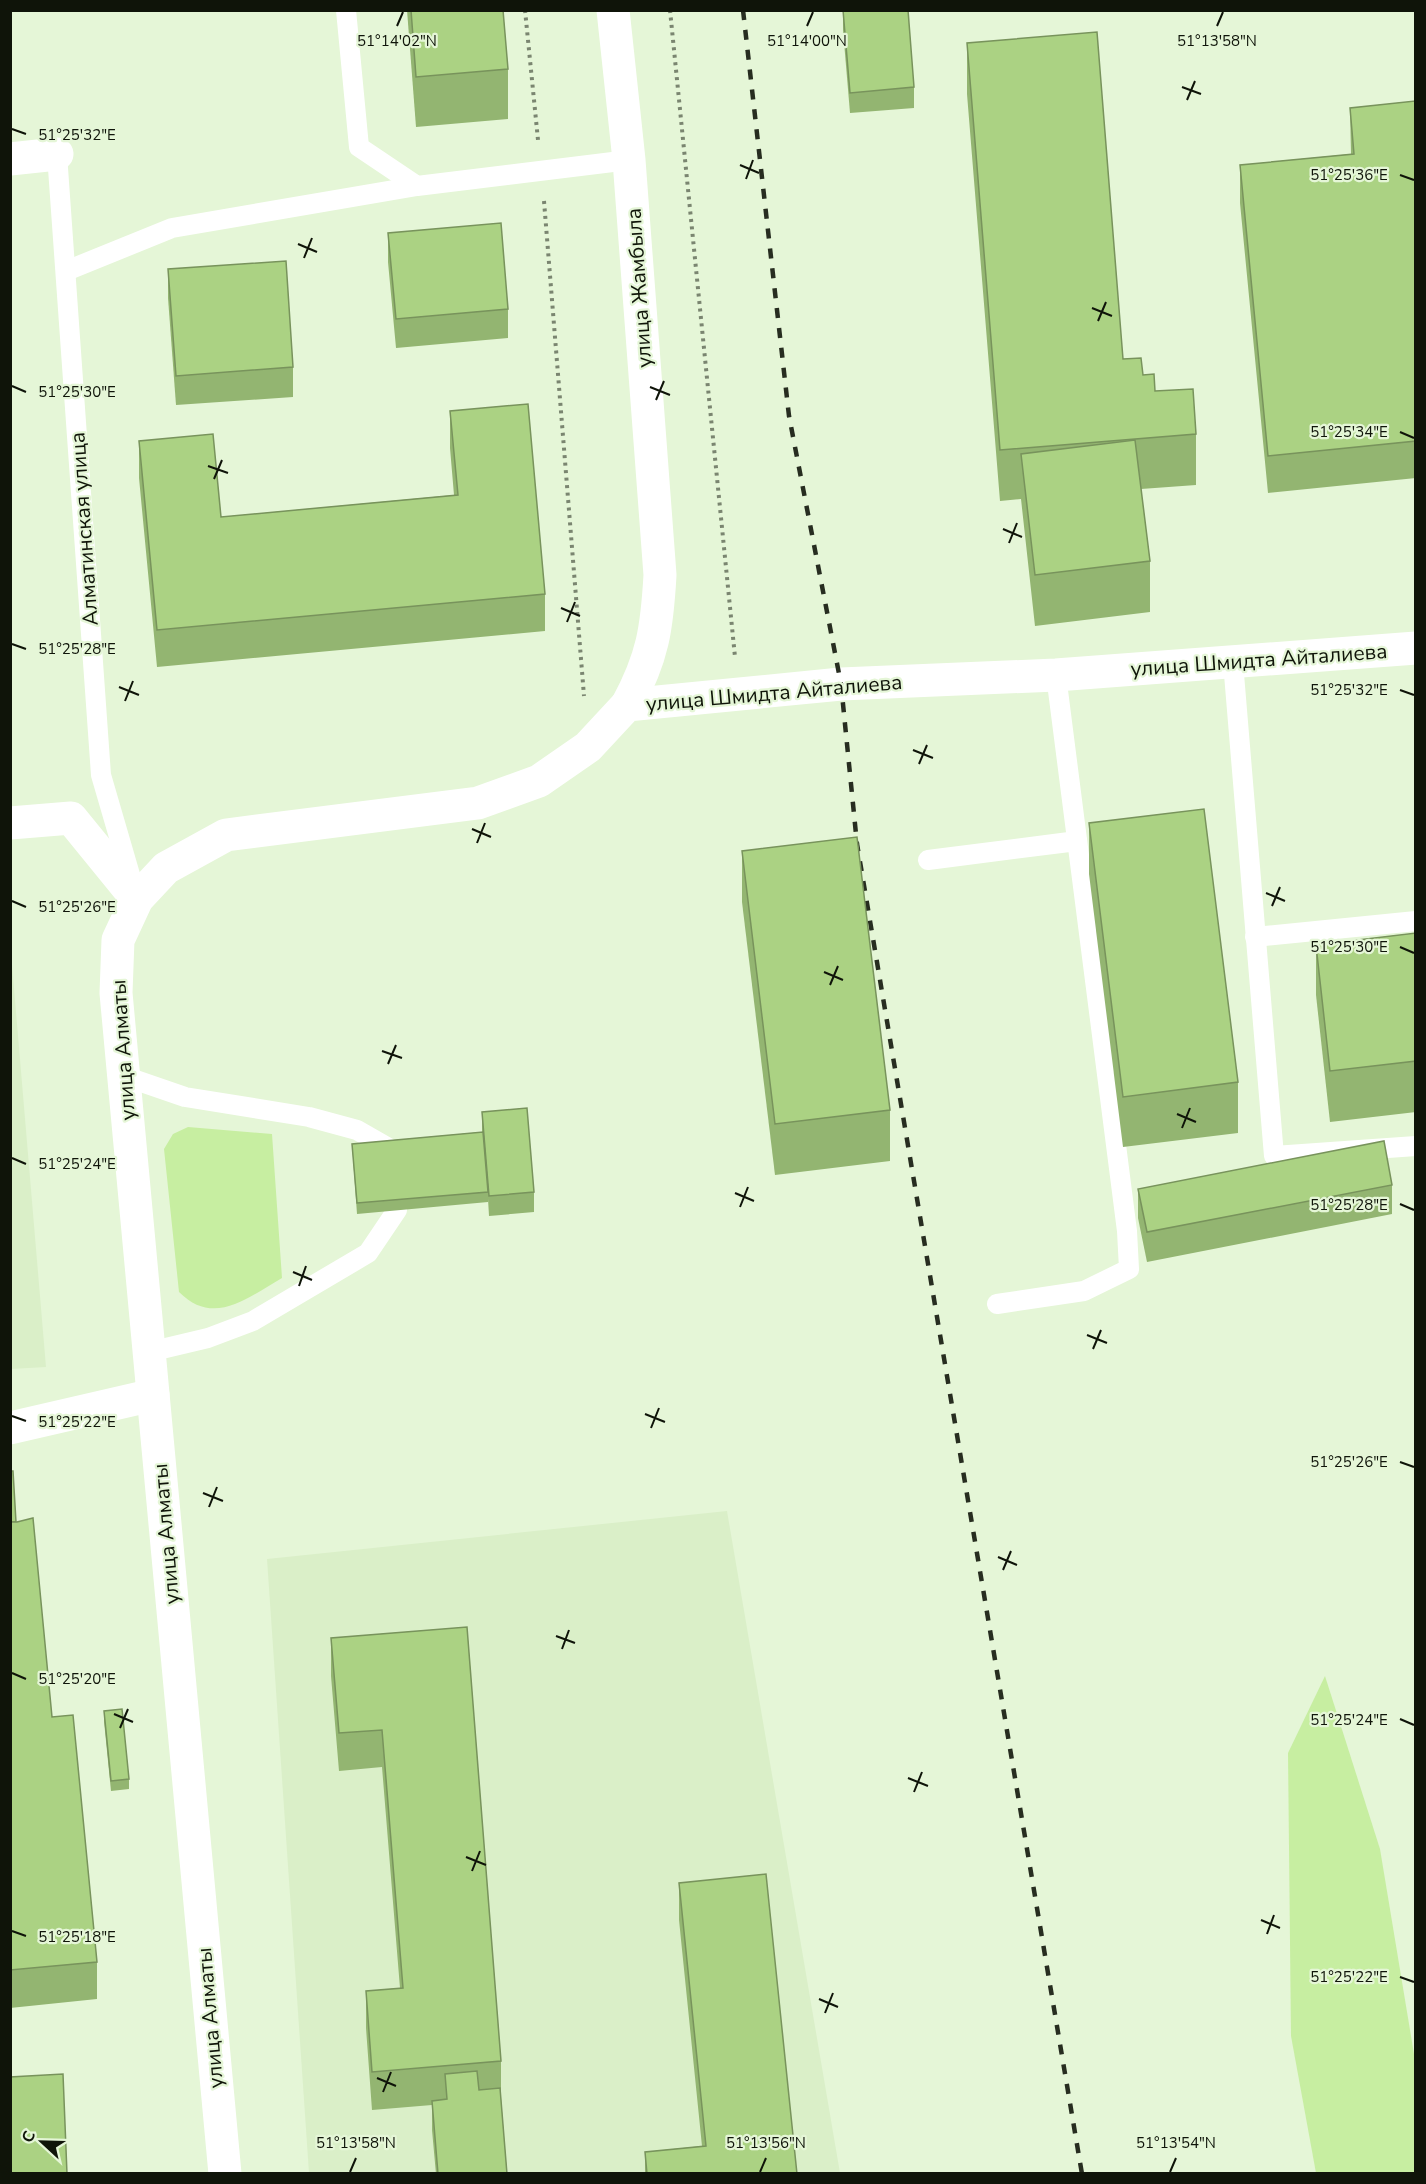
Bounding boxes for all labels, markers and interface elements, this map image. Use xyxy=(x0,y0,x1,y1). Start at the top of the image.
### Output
text: 51°14'02"N xyxy=(357,31,437,51)
text: 51°14'00"N xyxy=(767,31,847,51)
text: 51°13'58"N xyxy=(1177,31,1257,51)
text: 51°25'32"E xyxy=(38,125,116,145)
text: 51°25'36"E xyxy=(1310,165,1388,185)
street label: улица Жамбыла xyxy=(619,207,659,369)
text: 51°25'30"E xyxy=(38,382,116,402)
text: 51°25'34"E xyxy=(1310,422,1388,442)
street label: Алматинская улица xyxy=(63,431,105,627)
street label: улица Шмидта Айталиева xyxy=(1130,637,1388,683)
text: 51°25'28"E xyxy=(38,639,116,659)
street label: улица Шмидта Айталиева xyxy=(645,668,903,718)
text: 51°25'32"E xyxy=(1310,680,1388,700)
text: 51°25'26"E xyxy=(38,897,116,917)
text: 51°25'30"E xyxy=(1310,937,1388,957)
street label: улица Алматы xyxy=(104,979,142,1121)
text: 51°25'24"E xyxy=(38,1154,116,1174)
text: 51°25'28"E xyxy=(1310,1195,1388,1215)
text: 51°25'22"E xyxy=(38,1412,116,1432)
text: 51°25'26"E xyxy=(1310,1452,1388,1472)
street label: улица Алматы xyxy=(146,1462,186,1606)
text: 51°25'20"E xyxy=(38,1669,116,1689)
text: 51°25'24"E xyxy=(1310,1710,1388,1730)
text: 51°25'18"E xyxy=(38,1927,116,1947)
street label: улица Алматы xyxy=(190,1946,230,2090)
text: 51°25'22"E xyxy=(1310,1967,1388,1987)
north arrow xyxy=(12,2112,72,2172)
text: С xyxy=(17,2127,41,2146)
text: 51°13'58"N xyxy=(316,2133,396,2153)
text: 51°13'56"N xyxy=(726,2133,806,2153)
text: 51°13'54"N xyxy=(1136,2133,1216,2153)

